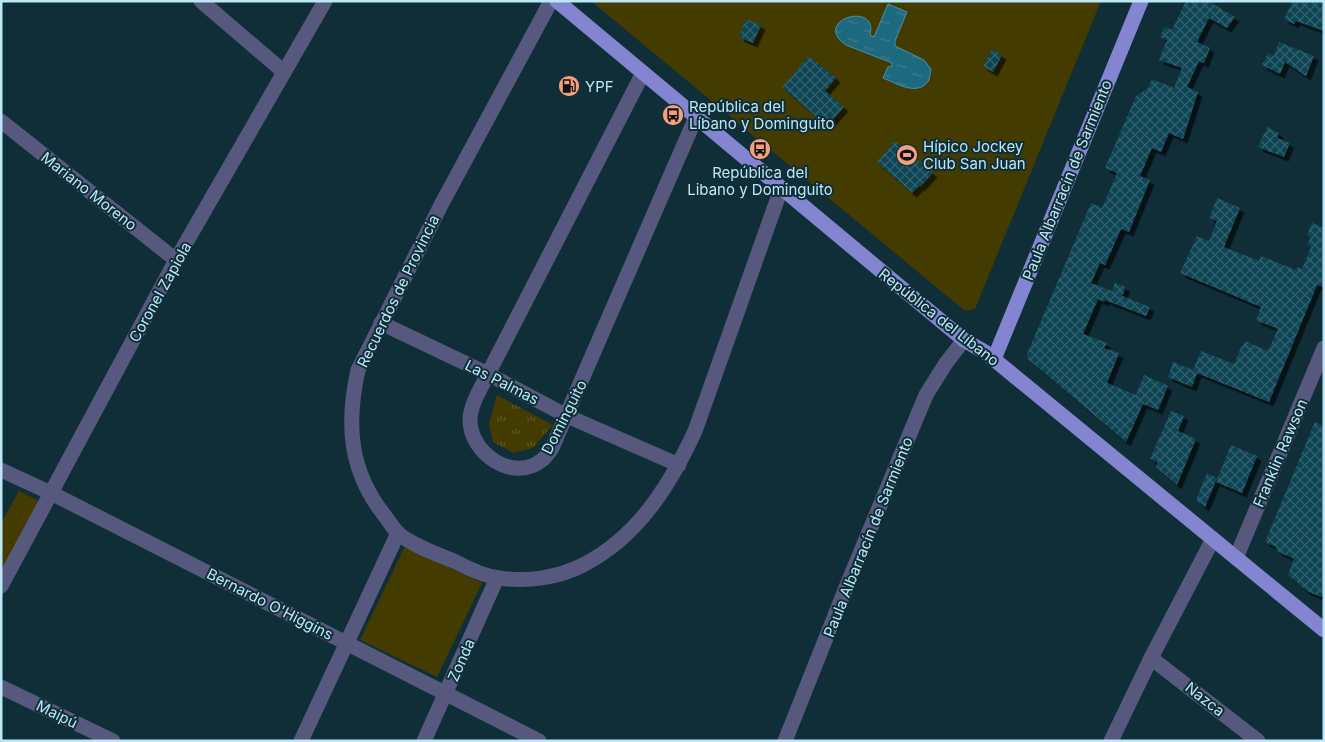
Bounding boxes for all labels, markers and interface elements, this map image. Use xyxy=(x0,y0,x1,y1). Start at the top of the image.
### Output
fuel station icon: YPF xyxy=(557,74,581,98)
place label: YPF xyxy=(585,77,614,96)
street label: Paula Albarracín de Sarmiento xyxy=(1018,77,1116,283)
place label: República del Líbano y Dominguito xyxy=(689,97,835,133)
bus stop icon: República del Líbano y Dominguito xyxy=(661,103,685,127)
bus stop icon: República del Libano y Dominguito xyxy=(748,137,772,161)
place label: Hípico Jockey Club San Juan xyxy=(923,137,1026,173)
sports icon: Hípico Jockey Club San Juan xyxy=(895,143,919,167)
street label: Mariano Moreno xyxy=(37,148,141,234)
place label: República del Libano y Dominguito xyxy=(687,163,833,199)
street label: Recuerdos de Provincia xyxy=(353,212,443,370)
street label: Coronel Zapiola xyxy=(125,239,195,345)
street label: República del Líbano xyxy=(875,264,1003,370)
street label: Las Palmas xyxy=(462,355,542,409)
street label: Dominguito xyxy=(537,377,591,457)
street label: Franklin Rawson xyxy=(1249,396,1311,510)
street label: Paula Albarracín de Sarmiento xyxy=(819,434,917,640)
street label: Bernardo O'Higgins xyxy=(204,564,336,644)
street label: Zonda xyxy=(443,636,479,684)
street label: Nazca xyxy=(1181,678,1229,720)
street label: Maipú xyxy=(33,696,81,732)

